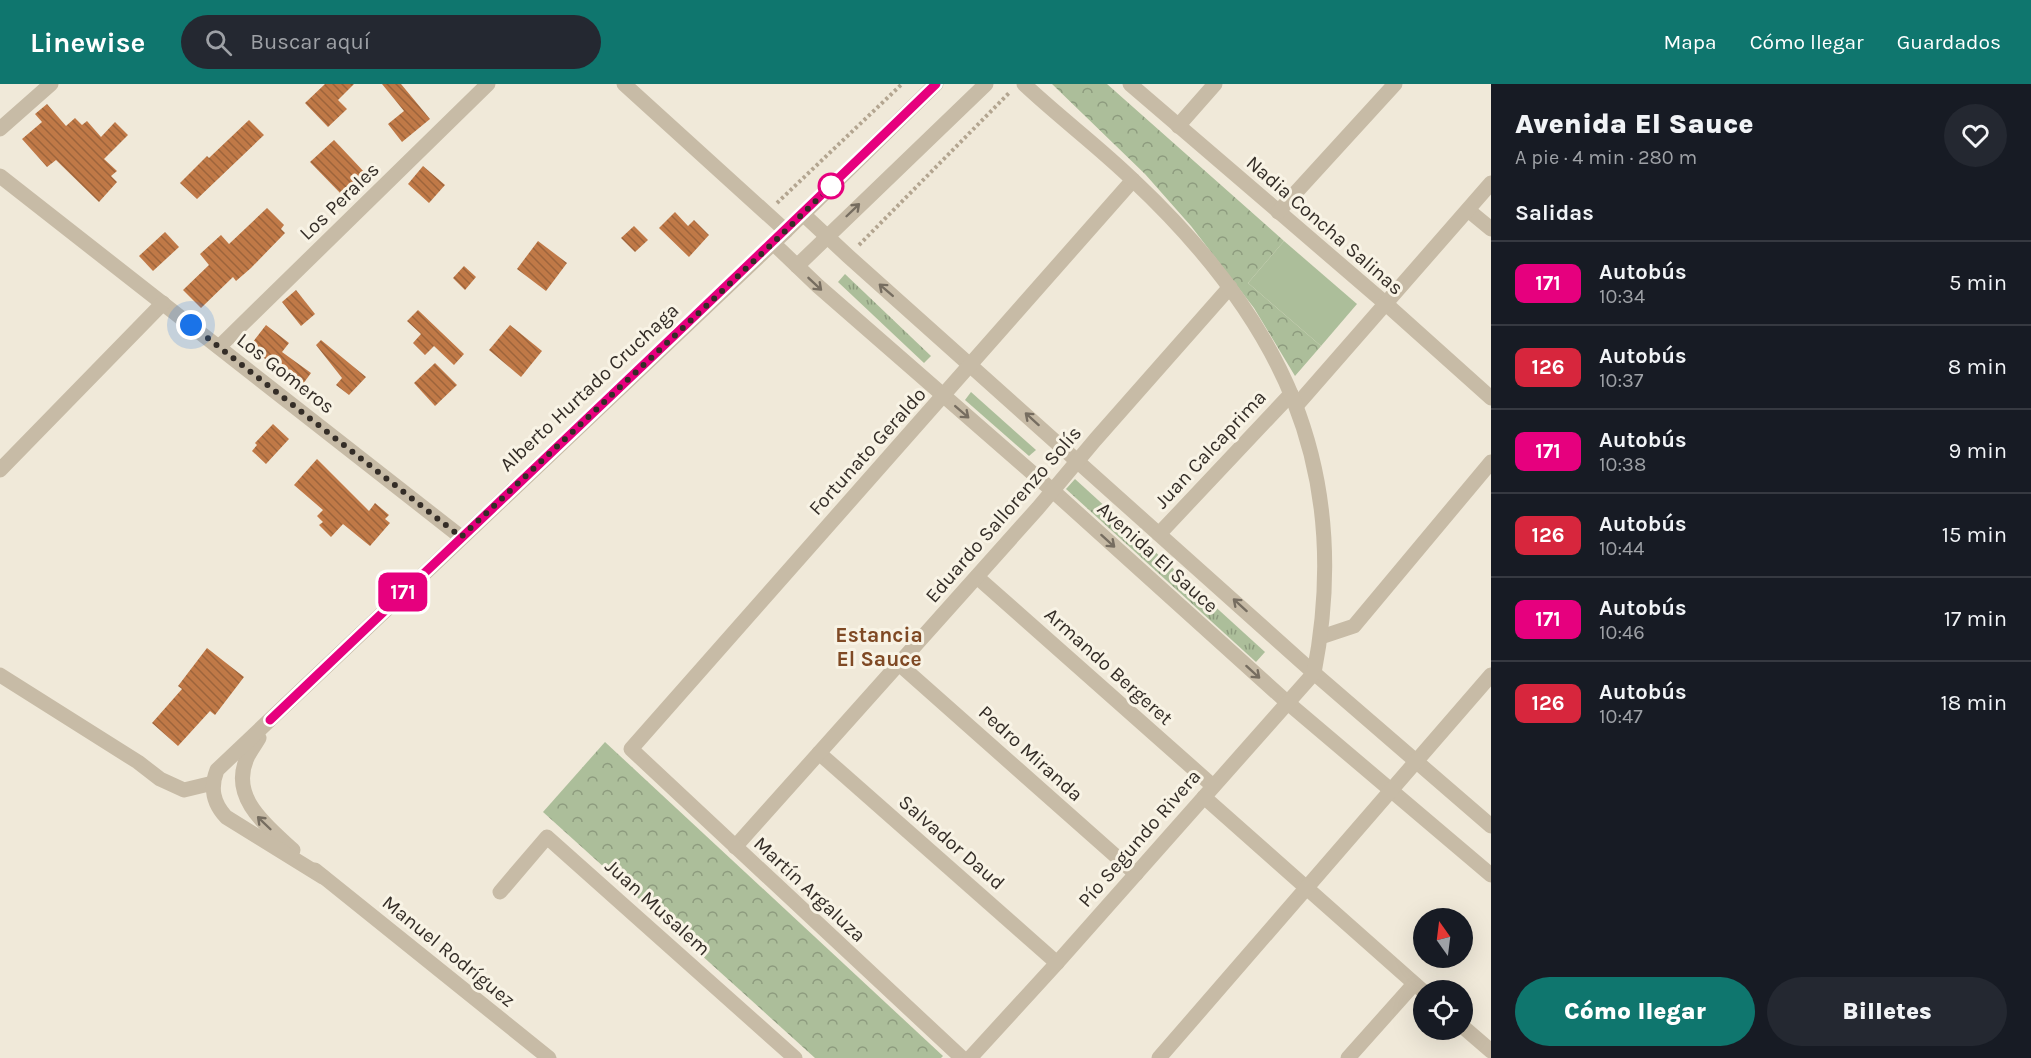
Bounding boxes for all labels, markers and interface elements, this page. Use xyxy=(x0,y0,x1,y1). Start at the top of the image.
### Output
search box xyxy=(181,15,601,69)
text: Linewise xyxy=(30,26,145,59)
icon: search xyxy=(202,26,235,59)
text: Buscar aquí xyxy=(250,29,370,55)
text: Mapa xyxy=(1663,30,1717,54)
text: Cómo llegar xyxy=(1750,30,1864,54)
text: Guardados xyxy=(1897,30,2001,54)
button: heart xyxy=(1944,104,2007,167)
text: Avenida El Sauce xyxy=(1515,107,1754,140)
text: A pie · 4 min · 280 m xyxy=(1515,146,1697,169)
street label: Nadia Concha Salinas xyxy=(1242,151,1408,300)
street label: Los Perales xyxy=(295,158,384,245)
unlabelled marker xyxy=(818,173,844,199)
text: Salidas xyxy=(1515,200,1594,226)
one-way arrow xyxy=(846,203,861,217)
text: Autobús xyxy=(1599,259,1687,285)
text: 5 min xyxy=(1949,270,2007,296)
text: 171 xyxy=(1535,271,1561,295)
one-way arrow xyxy=(808,276,823,291)
one-way arrow xyxy=(879,283,894,297)
text: 10:34 xyxy=(1599,285,1645,308)
street label: Alberto Hurtado Cruchaga xyxy=(495,299,683,476)
your location xyxy=(176,310,206,340)
street label: Los Gomeros xyxy=(233,328,339,418)
text: Autobús xyxy=(1599,343,1687,369)
text: 8 min xyxy=(1948,354,2007,380)
text: 126 xyxy=(1532,355,1564,379)
text: 10:37 xyxy=(1599,369,1643,392)
street label: Fortunato Geraldo xyxy=(804,383,931,520)
street label: Juan Calcaprima xyxy=(1150,386,1271,513)
one-way arrow xyxy=(954,405,969,419)
one-way arrow xyxy=(1025,412,1040,426)
street label: Eduardo Sallorenzo Solís xyxy=(921,421,1086,607)
text: Autobús xyxy=(1599,427,1687,453)
text: 9 min xyxy=(1949,438,2007,464)
text: 171 xyxy=(1535,439,1561,463)
text: 10:38 xyxy=(1599,453,1646,476)
street label: Avenida El Sauce xyxy=(1093,497,1223,618)
text: Autobús xyxy=(1599,511,1687,537)
text: 15 min xyxy=(1942,522,2007,548)
text: 126 xyxy=(1532,523,1564,547)
one-way arrow xyxy=(1100,534,1115,548)
text: 10:44 xyxy=(1599,537,1644,560)
line badge: 171 xyxy=(368,572,438,612)
text: 171 xyxy=(390,580,416,604)
text: Autobús xyxy=(1599,595,1687,621)
one-way arrow xyxy=(1232,598,1247,612)
street label: Armando Bergeret xyxy=(1040,603,1178,730)
text: 17 min xyxy=(1944,606,2007,632)
text: 171 xyxy=(1535,607,1561,631)
text: 10:46 xyxy=(1599,621,1645,644)
district label: Estancia El Sauce xyxy=(835,623,923,671)
one-way arrow xyxy=(1245,665,1260,679)
text: Autobús xyxy=(1599,679,1687,705)
text: 18 min xyxy=(1941,690,2007,716)
text: 126 xyxy=(1532,691,1564,715)
street label: Pedro Miranda xyxy=(974,701,1087,806)
text: 10:47 xyxy=(1599,705,1643,728)
street label: Pío Segundo Rivera xyxy=(1073,765,1205,912)
street label: Salvador Daud xyxy=(894,790,1009,895)
one-way arrow xyxy=(256,816,271,830)
street label: Martín Argaluza xyxy=(749,832,870,947)
street label: Juan Musalem xyxy=(600,854,715,960)
street label: Manuel Rodríguez xyxy=(378,891,520,1012)
north arrow xyxy=(1413,908,1473,968)
map controls xyxy=(1413,908,1473,1040)
button: Cómo llegar xyxy=(1515,977,1755,1046)
button: Billetes xyxy=(1767,977,2007,1046)
button: locate xyxy=(1413,980,1473,1040)

